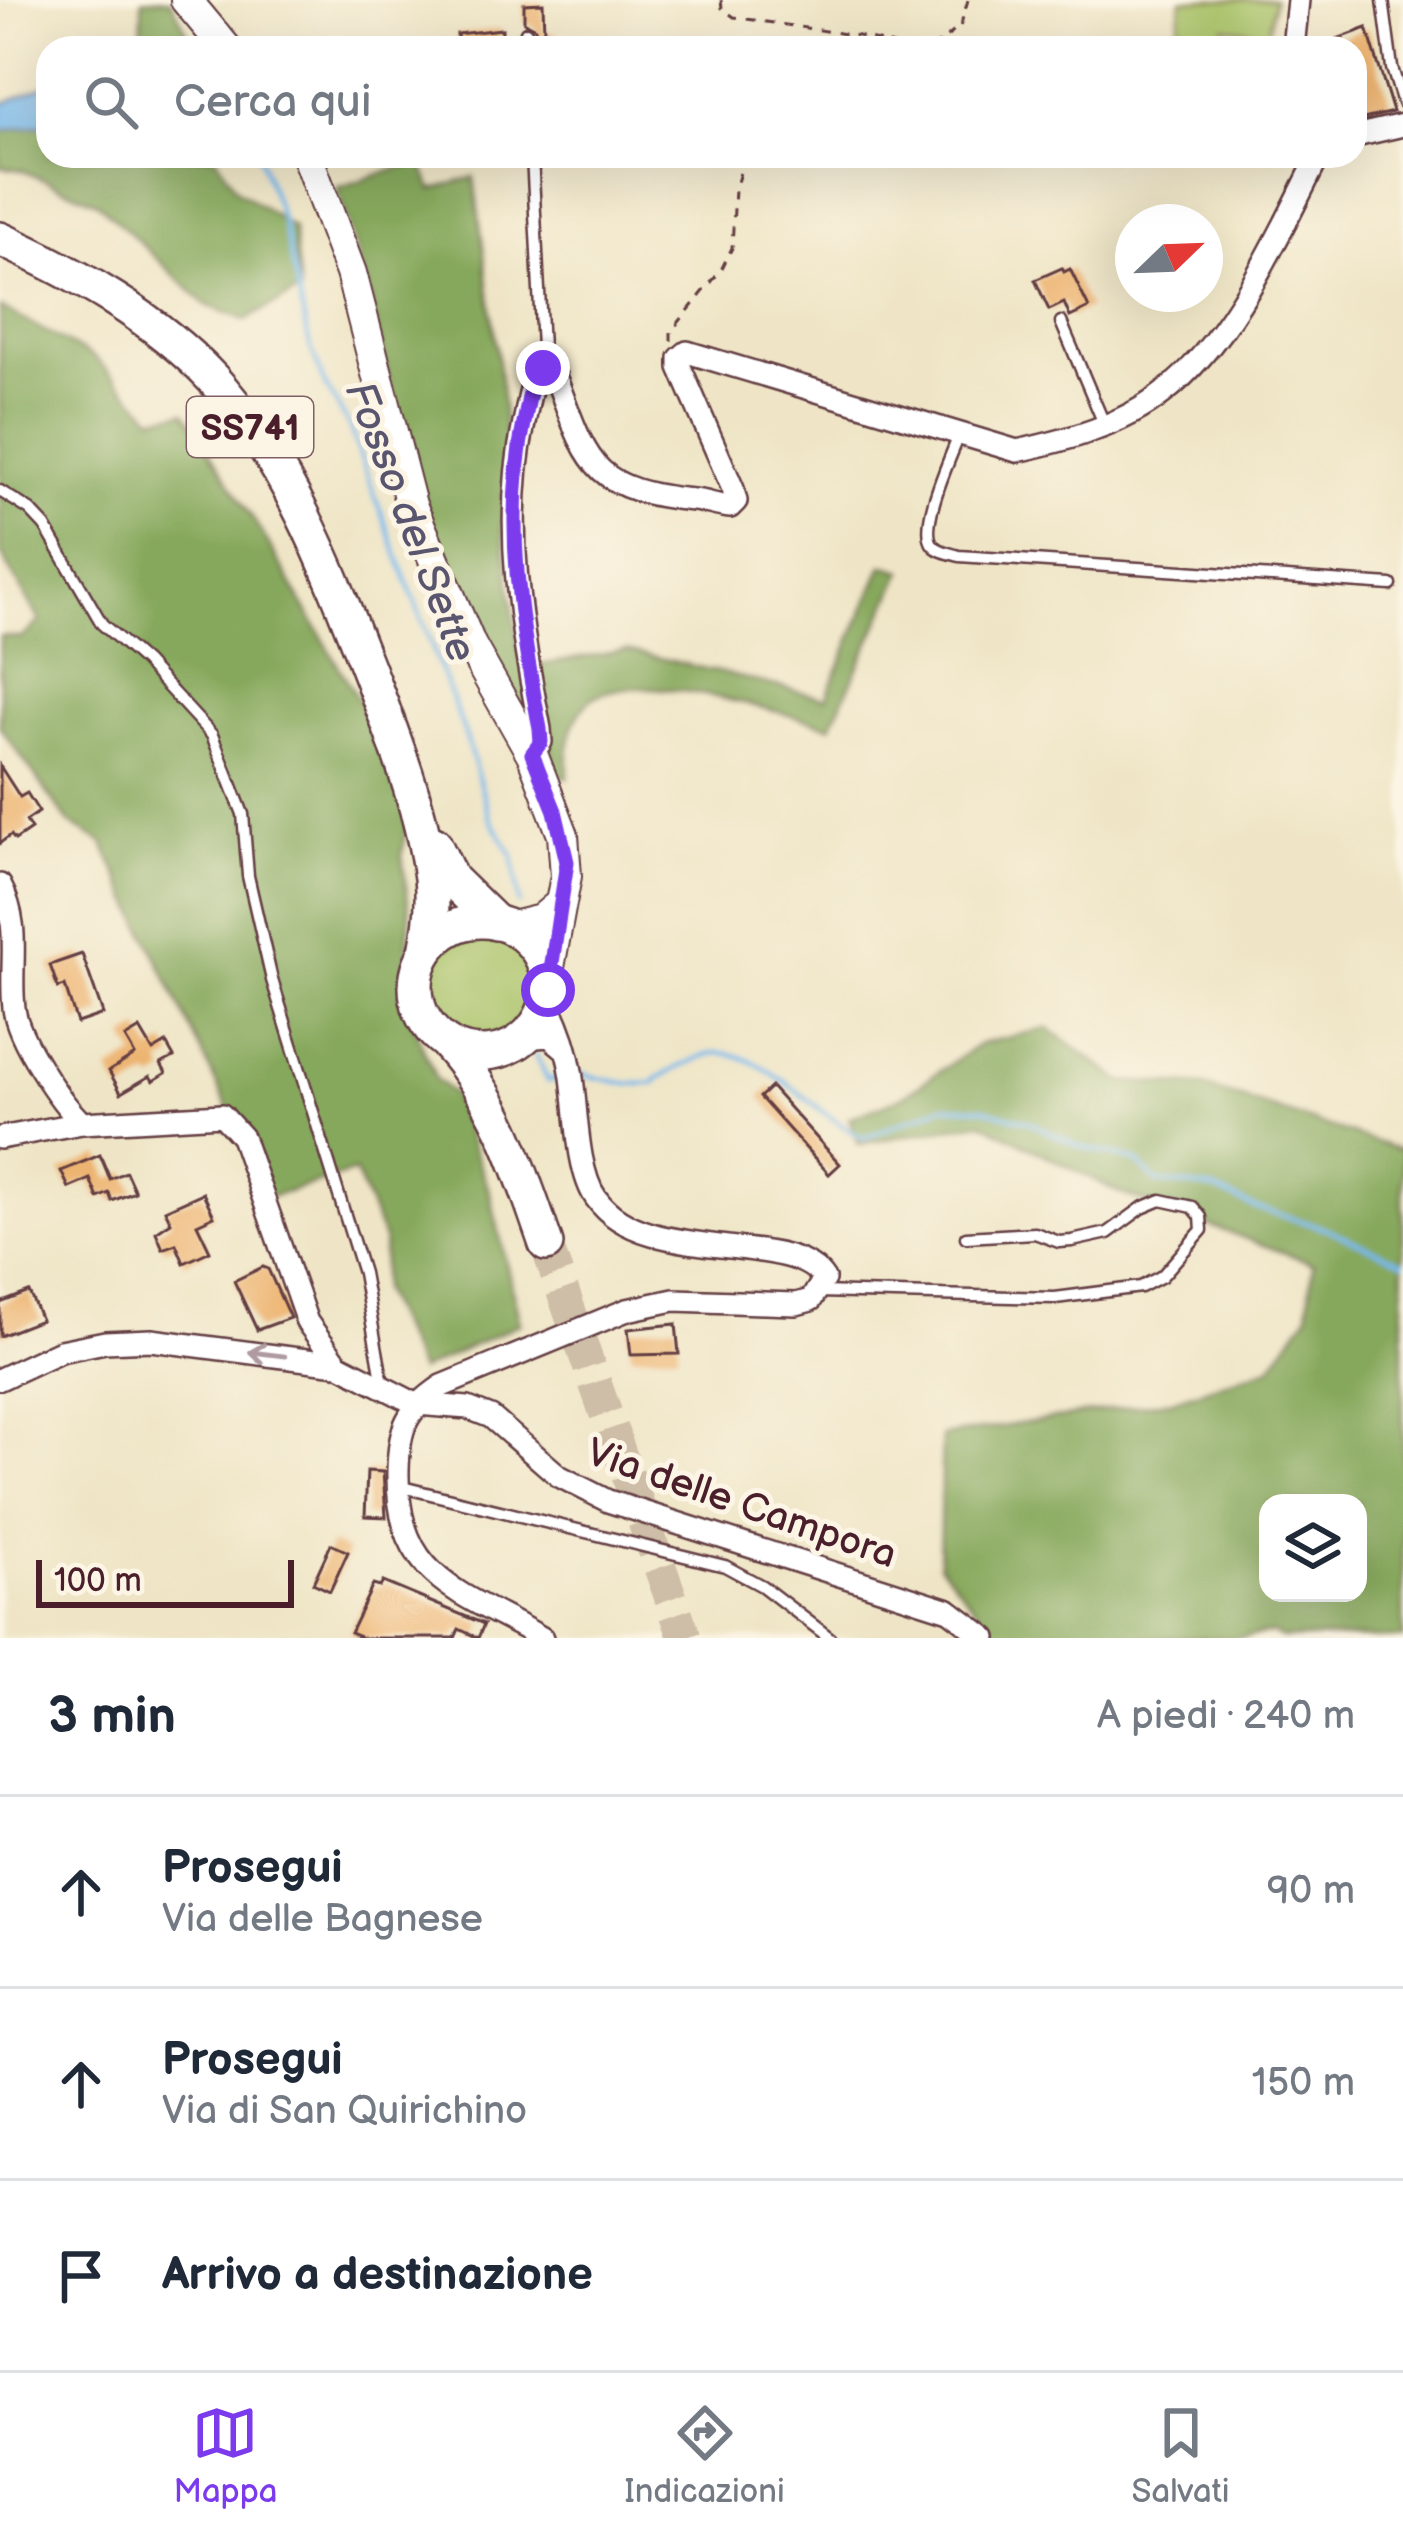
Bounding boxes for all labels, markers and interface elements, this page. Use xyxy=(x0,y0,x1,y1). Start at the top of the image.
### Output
search box xyxy=(36,36,1367,168)
icon: search xyxy=(78,69,144,135)
text: Cerca qui xyxy=(174,75,371,130)
north arrow xyxy=(1115,204,1223,312)
route end xyxy=(516,341,570,395)
water label: Fosso del Sette xyxy=(333,374,487,669)
road number: SS741 xyxy=(187,397,313,457)
route start xyxy=(521,963,575,1017)
one-way arrow xyxy=(248,1342,287,1365)
street label: Via delle Campora xyxy=(580,1429,902,1579)
map controls xyxy=(1259,1494,1367,1602)
button: layers xyxy=(1259,1494,1367,1602)
scale bar xyxy=(36,1554,294,1607)
text: 100 m xyxy=(54,1561,142,1601)
text: 3 min xyxy=(48,1686,176,1747)
text: A piedi · 240 m xyxy=(1097,1693,1355,1740)
text: Prosegui xyxy=(162,1841,343,1896)
icon: ahead xyxy=(48,1859,114,1925)
text: 90 m xyxy=(1267,1868,1355,1915)
text: Via delle Bagnese xyxy=(162,1896,483,1943)
text: Prosegui xyxy=(162,2033,343,2088)
icon: ahead xyxy=(48,2051,114,2117)
text: 150 m xyxy=(1252,2060,1355,2107)
text: Via di San Quirichino xyxy=(162,2088,527,2135)
icon: arrive xyxy=(48,2243,114,2309)
text: Arrivo a destinazione xyxy=(162,2248,593,2303)
tab: Mappa xyxy=(173,2400,278,2512)
tab: Indicazioni xyxy=(624,2400,785,2512)
tab: Salvati xyxy=(1132,2400,1230,2512)

